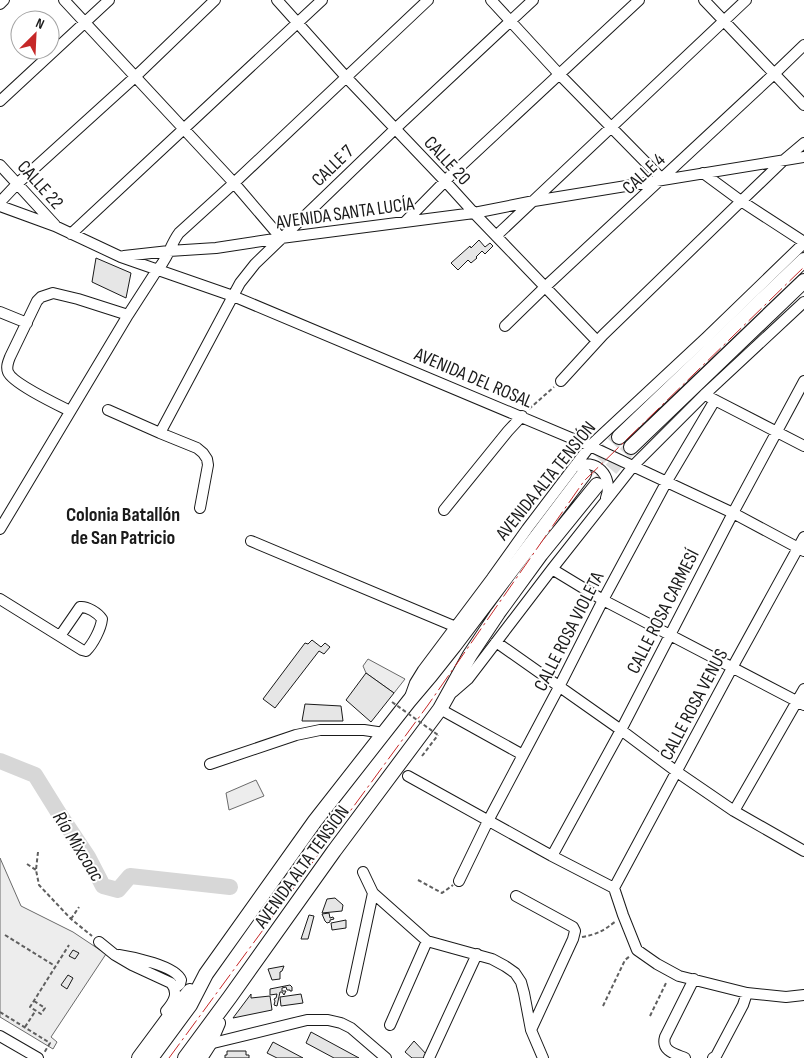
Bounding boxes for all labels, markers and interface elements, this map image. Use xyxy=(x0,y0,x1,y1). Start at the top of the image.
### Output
north arrow xyxy=(10,10,60,60)
text: N xyxy=(33,14,47,33)
street label: CALLE 20 xyxy=(419,132,475,190)
street label: CALLE 7 xyxy=(307,140,359,192)
street label: CALLE 4 xyxy=(618,149,670,200)
street label: CALLE 22 xyxy=(12,156,68,214)
street label: AVENIDA SANTA LUCÍA xyxy=(274,192,417,235)
street label: AVENIDA DEL ROSAL xyxy=(410,343,536,414)
street label: AVENIDA ALTA TENSIÓN xyxy=(491,417,601,546)
district label: Colonia Batallón de San Patricio xyxy=(66,503,180,550)
street label: CALLE ROSA CARMESÍ xyxy=(622,545,705,678)
street label: CALLE ROSA VIOLETA xyxy=(529,567,610,695)
street label: CALLE ROSA VENUS xyxy=(655,645,733,764)
street label: AVENIDA ALTA TENSIÓN xyxy=(249,801,354,934)
water label: Río Mixcoac xyxy=(47,807,109,886)

